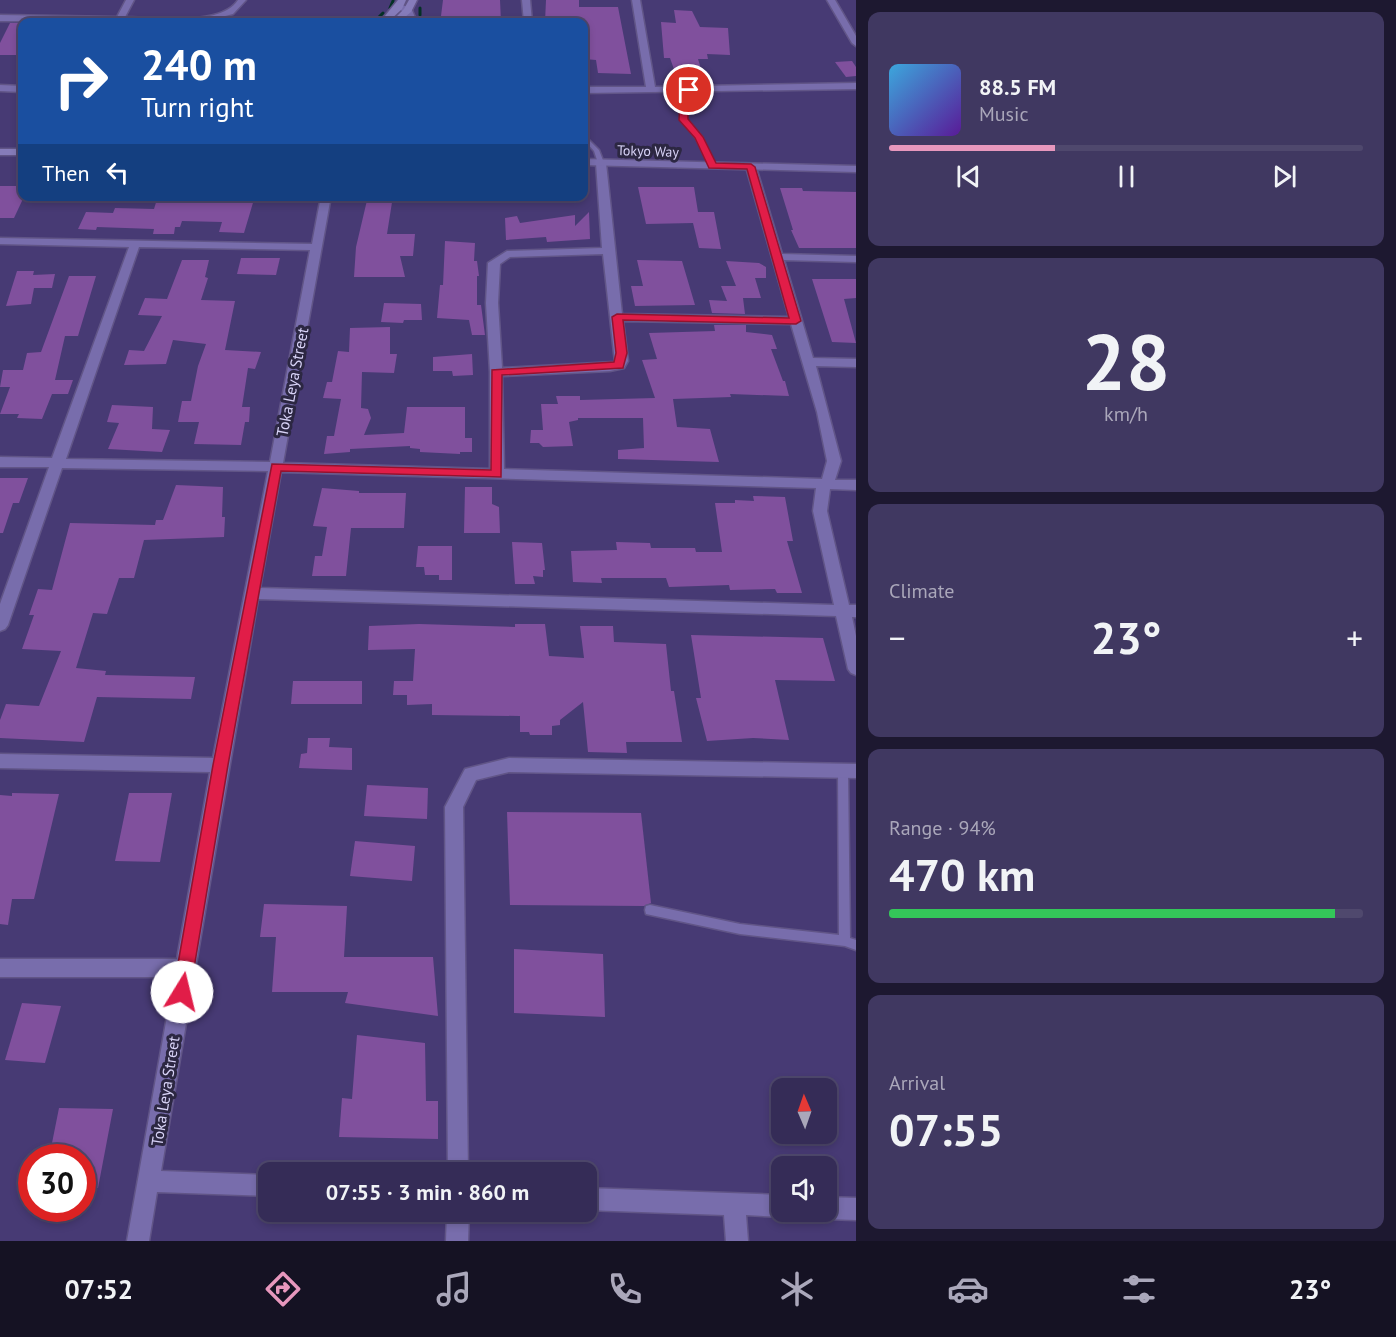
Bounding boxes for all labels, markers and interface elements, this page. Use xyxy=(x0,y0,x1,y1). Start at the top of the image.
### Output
text: 240 m xyxy=(141,37,257,92)
icon: right xyxy=(42,42,120,120)
pin xyxy=(663,64,714,115)
icon: arrive xyxy=(672,73,705,106)
text: 88.5 FM xyxy=(979,73,1056,101)
text: Turn right xyxy=(141,90,254,124)
text: Music xyxy=(979,101,1028,127)
street label: Tokyo Way xyxy=(617,141,680,161)
icon: left xyxy=(101,156,134,189)
text: Then xyxy=(42,159,89,187)
icon: previous xyxy=(952,160,985,193)
icon: pause xyxy=(1110,160,1143,193)
icon: next xyxy=(1268,160,1301,193)
text: 28 xyxy=(1082,311,1170,412)
street label: Toka Leya Street xyxy=(272,325,313,438)
text: km/h xyxy=(1104,401,1148,427)
text: Climate xyxy=(889,578,955,604)
text: 23° xyxy=(1091,608,1161,666)
text: − xyxy=(889,616,906,659)
text: + xyxy=(1346,616,1363,659)
text: Range · 94% xyxy=(889,815,996,841)
text: 470 km xyxy=(889,845,1035,903)
position arrow xyxy=(150,960,214,1024)
street label: Toka Leya Street xyxy=(146,1034,184,1147)
text: Arrival xyxy=(889,1070,945,1096)
north arrow xyxy=(771,1078,837,1144)
map controls xyxy=(771,1078,837,1222)
text: 07:55 xyxy=(889,1100,1003,1158)
speed limit sign: 30 xyxy=(18,1144,96,1222)
button: sound xyxy=(771,1156,837,1222)
text: 07:55 · 3 min · 860 m xyxy=(326,1178,529,1206)
icon: directions xyxy=(262,1268,304,1310)
icon: music xyxy=(433,1268,475,1310)
icon: phone xyxy=(604,1268,646,1310)
icon: climate xyxy=(776,1268,818,1310)
icon: car xyxy=(947,1268,989,1310)
icon: filters xyxy=(1118,1268,1160,1310)
text: 07:52 xyxy=(65,1272,133,1306)
text: 23° xyxy=(1289,1272,1331,1306)

